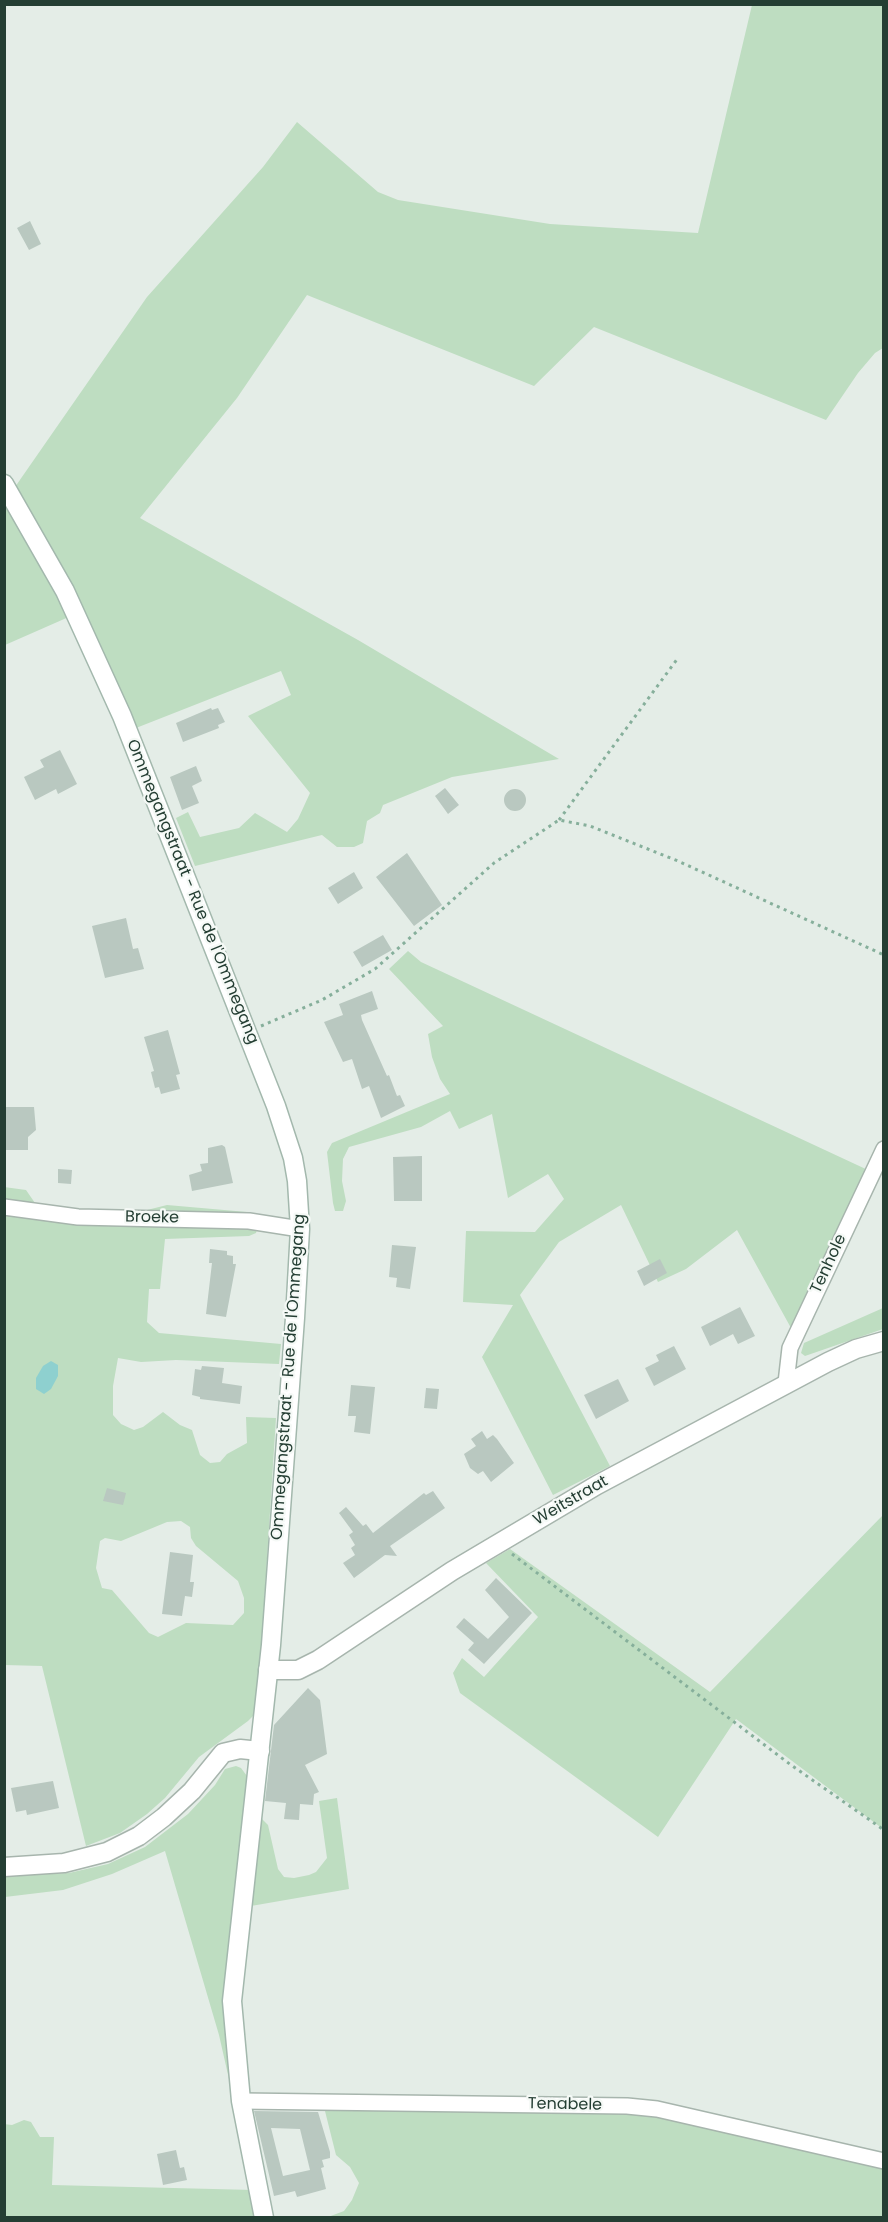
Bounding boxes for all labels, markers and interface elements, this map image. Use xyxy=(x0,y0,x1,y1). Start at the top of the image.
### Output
street label: Ommegangstraat - Rue de l'Ommegang xyxy=(122,737,262,1047)
street label: Broeke xyxy=(125,1208,179,1228)
street label: Ommegangstraat - Rue de l'Ommegang xyxy=(268,1213,310,1541)
street label: Tenhole xyxy=(807,1231,851,1297)
street label: Weitstraat xyxy=(530,1472,612,1530)
street label: Tenabele xyxy=(528,2095,602,2115)

